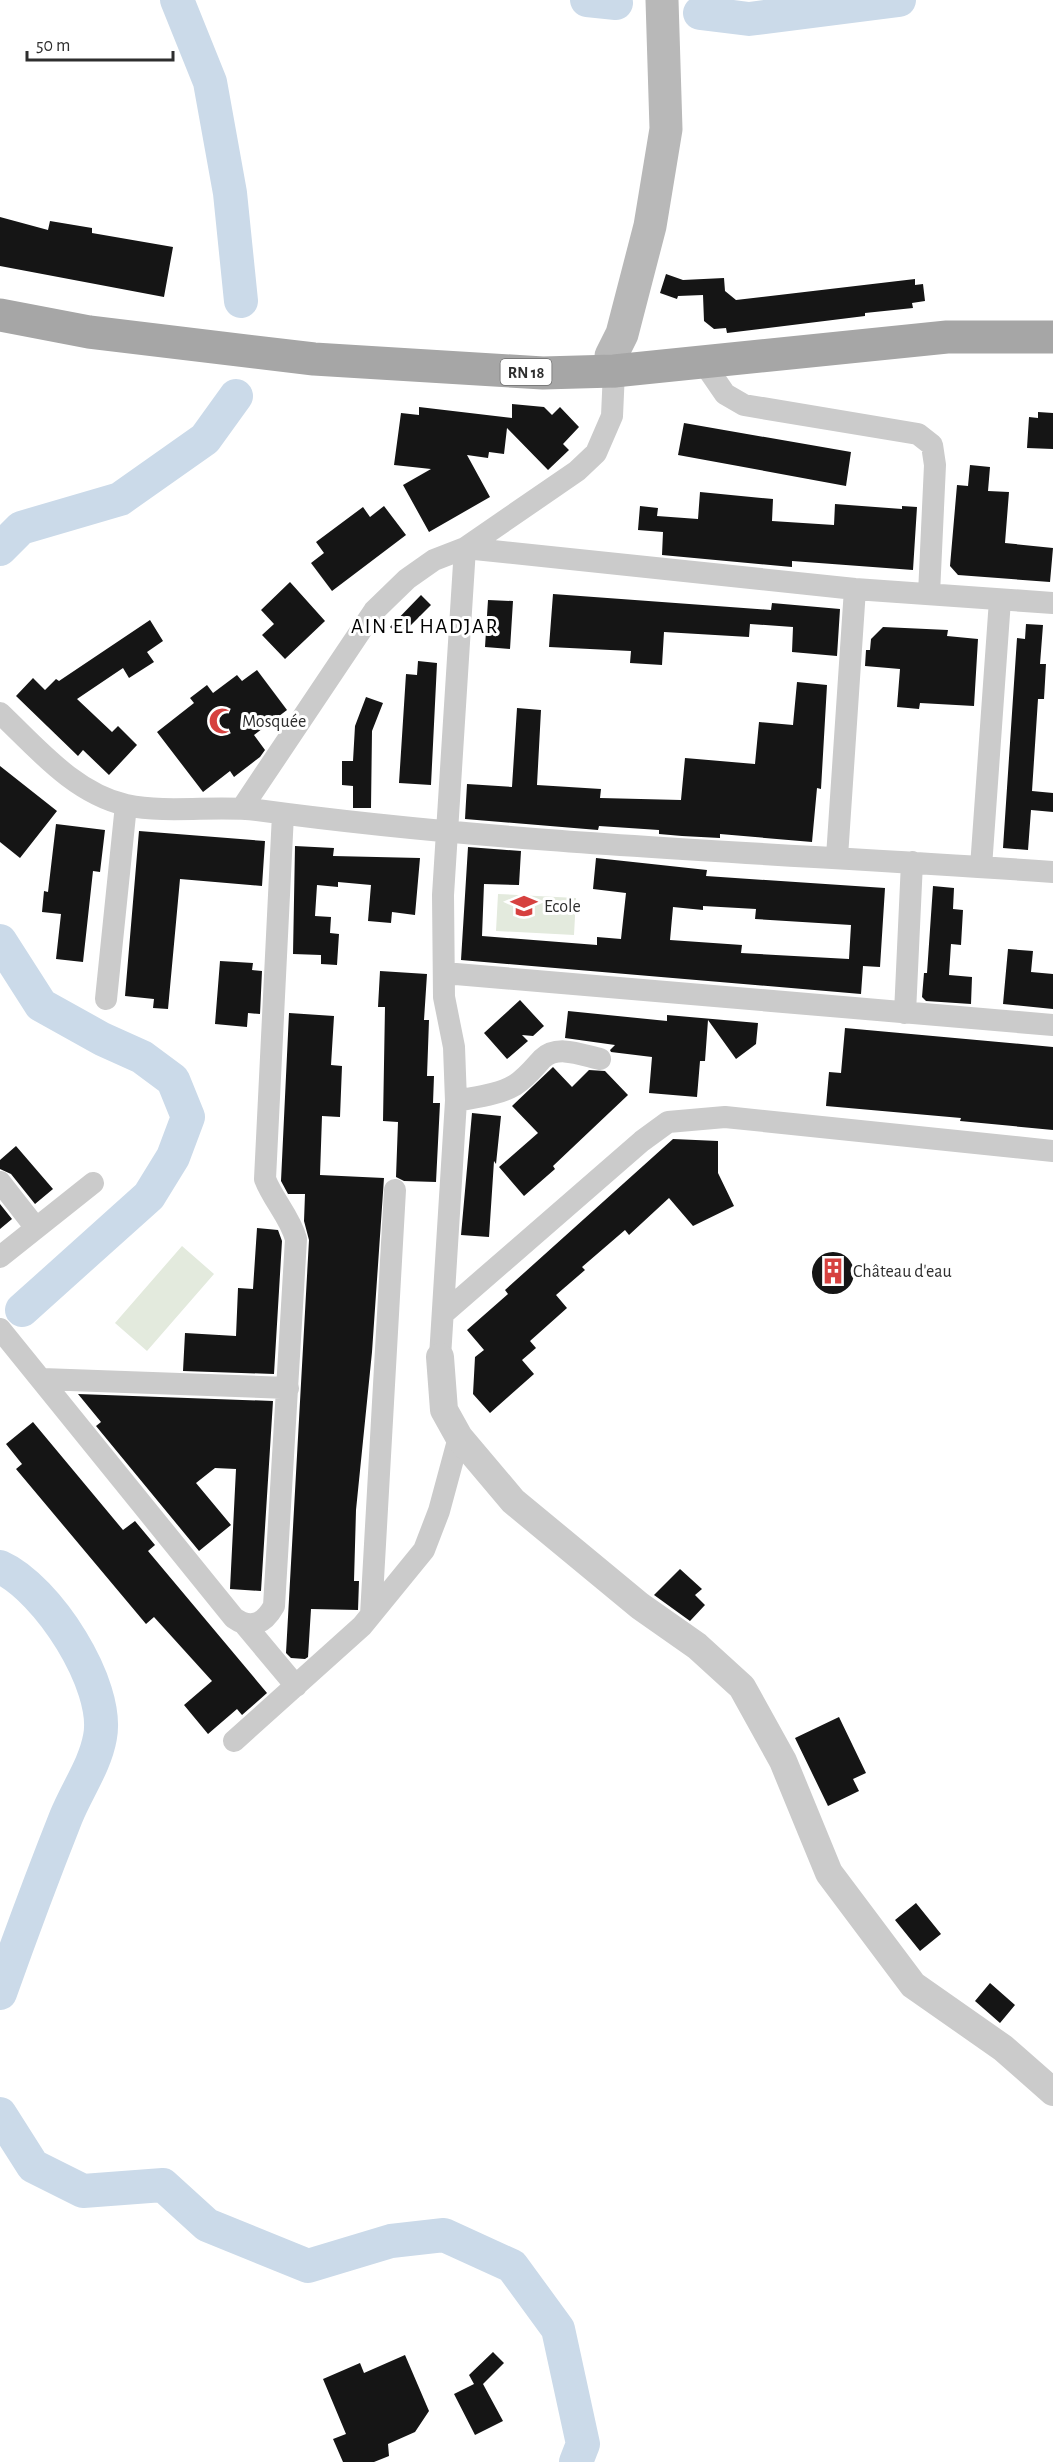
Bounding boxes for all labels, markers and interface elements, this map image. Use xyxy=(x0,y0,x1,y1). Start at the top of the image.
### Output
scale bar xyxy=(27,24,172,62)
text: 50 m xyxy=(36,37,70,55)
road number: RN 18 xyxy=(500,359,552,385)
district label: AIN EL HADJAR xyxy=(351,616,499,637)
mosque icon: Mosquée xyxy=(207,706,237,736)
place label: Mosquée xyxy=(242,713,306,731)
school or university icon: Ecole xyxy=(509,891,539,921)
place label: Ecole xyxy=(544,898,581,916)
building icon: Château d'eau xyxy=(818,1256,848,1286)
place label: Château d'eau xyxy=(853,1263,952,1281)

